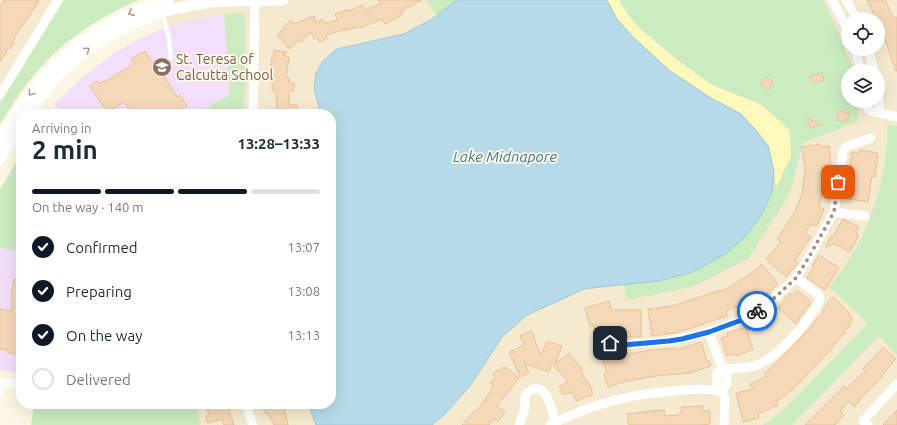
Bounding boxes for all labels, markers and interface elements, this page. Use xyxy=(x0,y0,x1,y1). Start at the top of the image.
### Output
one-way arrow xyxy=(128,8,136,16)
map controls xyxy=(841,12,885,108)
button: locate xyxy=(841,12,885,56)
one-way arrow xyxy=(83,48,90,55)
place label: St. Teresa of Calcutta School xyxy=(176,51,274,83)
school or university icon: St. Teresa of Calcutta School xyxy=(151,56,173,78)
button: layers xyxy=(841,64,885,108)
one-way arrow xyxy=(29,89,36,96)
text: Arriving in xyxy=(32,121,91,135)
text: 2 min xyxy=(32,135,98,164)
text: 13:28–13:33 xyxy=(237,135,320,152)
water label: Lake Midnapore xyxy=(453,148,557,165)
pin xyxy=(821,165,855,199)
icon: bag xyxy=(827,171,849,193)
text: On the way · 140 m xyxy=(32,200,144,214)
icon: check xyxy=(32,236,54,258)
text: Confirmed xyxy=(66,239,138,256)
text: 13:07 xyxy=(287,240,320,254)
icon: check xyxy=(32,280,54,302)
text: Preparing xyxy=(66,283,132,300)
text: 13:08 xyxy=(287,284,320,298)
courier xyxy=(737,291,777,331)
icon: bike xyxy=(746,300,768,322)
icon: check xyxy=(32,324,54,346)
pin xyxy=(593,326,627,360)
text: On the way xyxy=(66,327,142,344)
text: 13:13 xyxy=(287,328,320,342)
icon: home xyxy=(599,332,621,354)
text: Delivered xyxy=(66,371,131,388)

